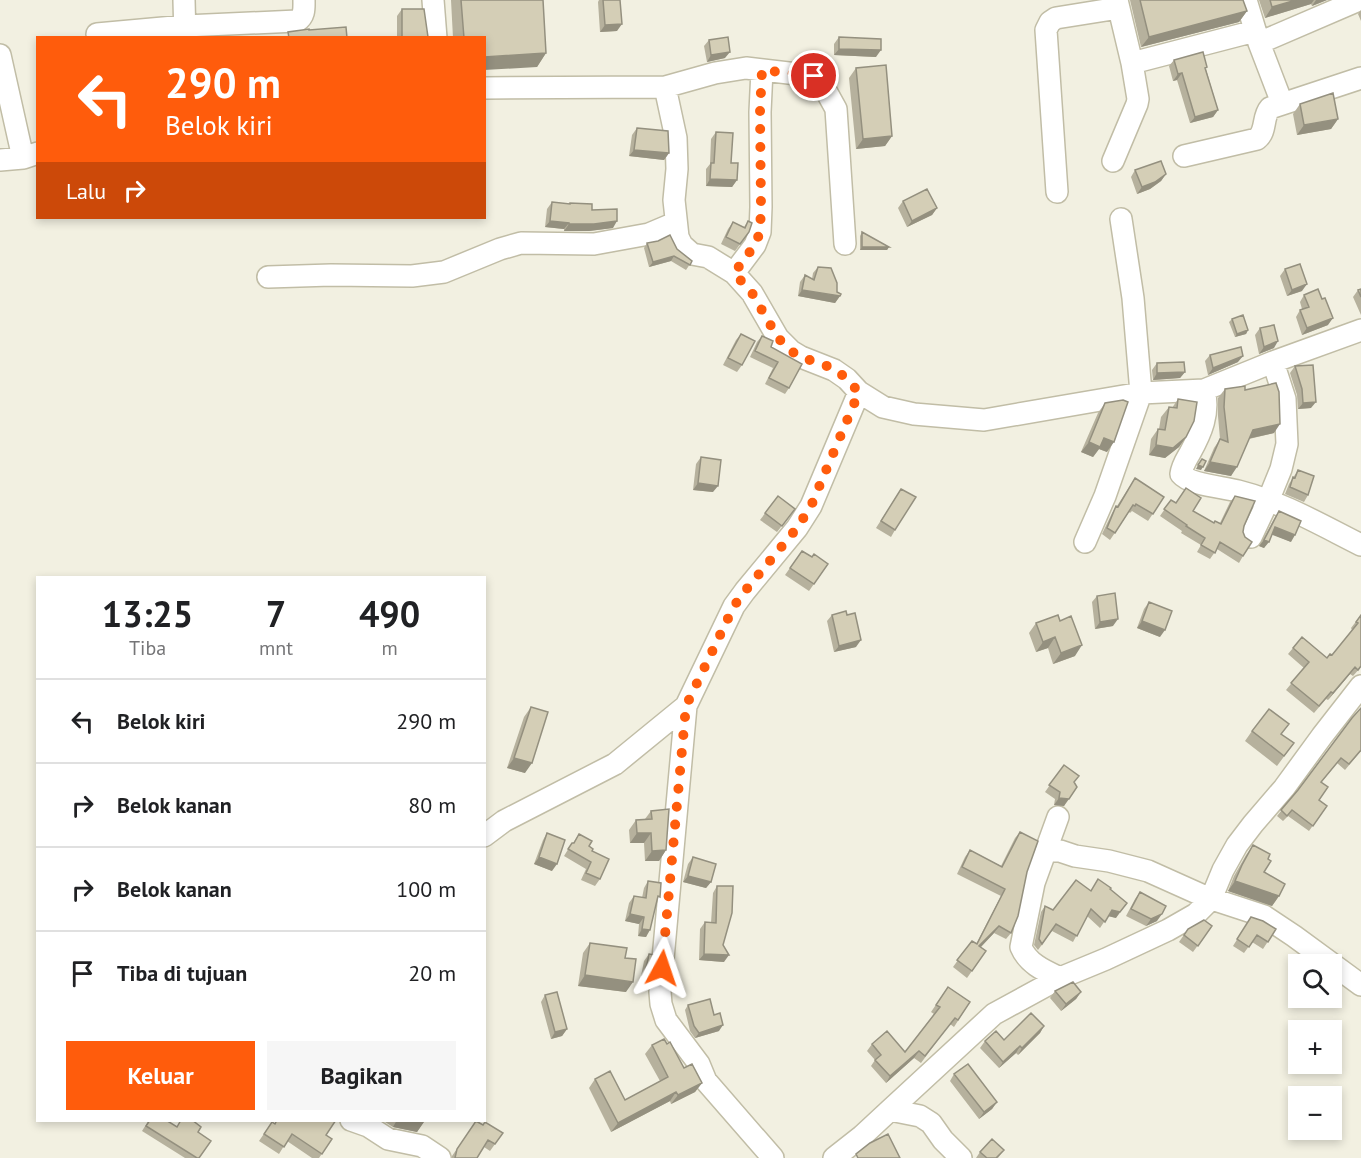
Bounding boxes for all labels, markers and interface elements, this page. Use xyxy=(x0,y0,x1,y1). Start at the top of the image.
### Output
pin xyxy=(788,50,839,101)
text: 290 m xyxy=(165,55,281,110)
icon: arrive xyxy=(797,59,830,92)
icon: left xyxy=(66,60,144,138)
text: Belok kiri xyxy=(165,108,273,142)
icon: right xyxy=(118,174,151,207)
text: Lalu xyxy=(66,177,106,205)
text: 13:25 xyxy=(102,590,193,637)
text: 7 xyxy=(266,590,286,637)
text: 490 xyxy=(359,590,420,637)
text: Tiba xyxy=(129,635,166,661)
text: mnt xyxy=(259,635,293,661)
text: m xyxy=(381,635,398,661)
icon: left xyxy=(66,705,99,738)
text: Belok kiri xyxy=(117,707,206,735)
text: 290 m xyxy=(396,707,456,735)
icon: right xyxy=(66,789,99,822)
text: Belok kanan xyxy=(117,791,232,819)
text: 80 m xyxy=(408,791,456,819)
icon: right xyxy=(66,873,99,906)
text: Belok kanan xyxy=(117,875,232,903)
text: 100 m xyxy=(396,875,456,903)
position arrow xyxy=(630,936,694,1000)
map controls xyxy=(1288,954,1342,1140)
button: search xyxy=(1288,954,1342,1008)
icon: arrive xyxy=(66,957,99,990)
text: Tiba di tujuan xyxy=(117,959,247,987)
text: 20 m xyxy=(408,959,456,987)
button: + xyxy=(1288,1020,1342,1074)
button: Keluar xyxy=(66,1041,255,1110)
button: Bagikan xyxy=(267,1041,456,1110)
button: − xyxy=(1288,1086,1342,1140)

